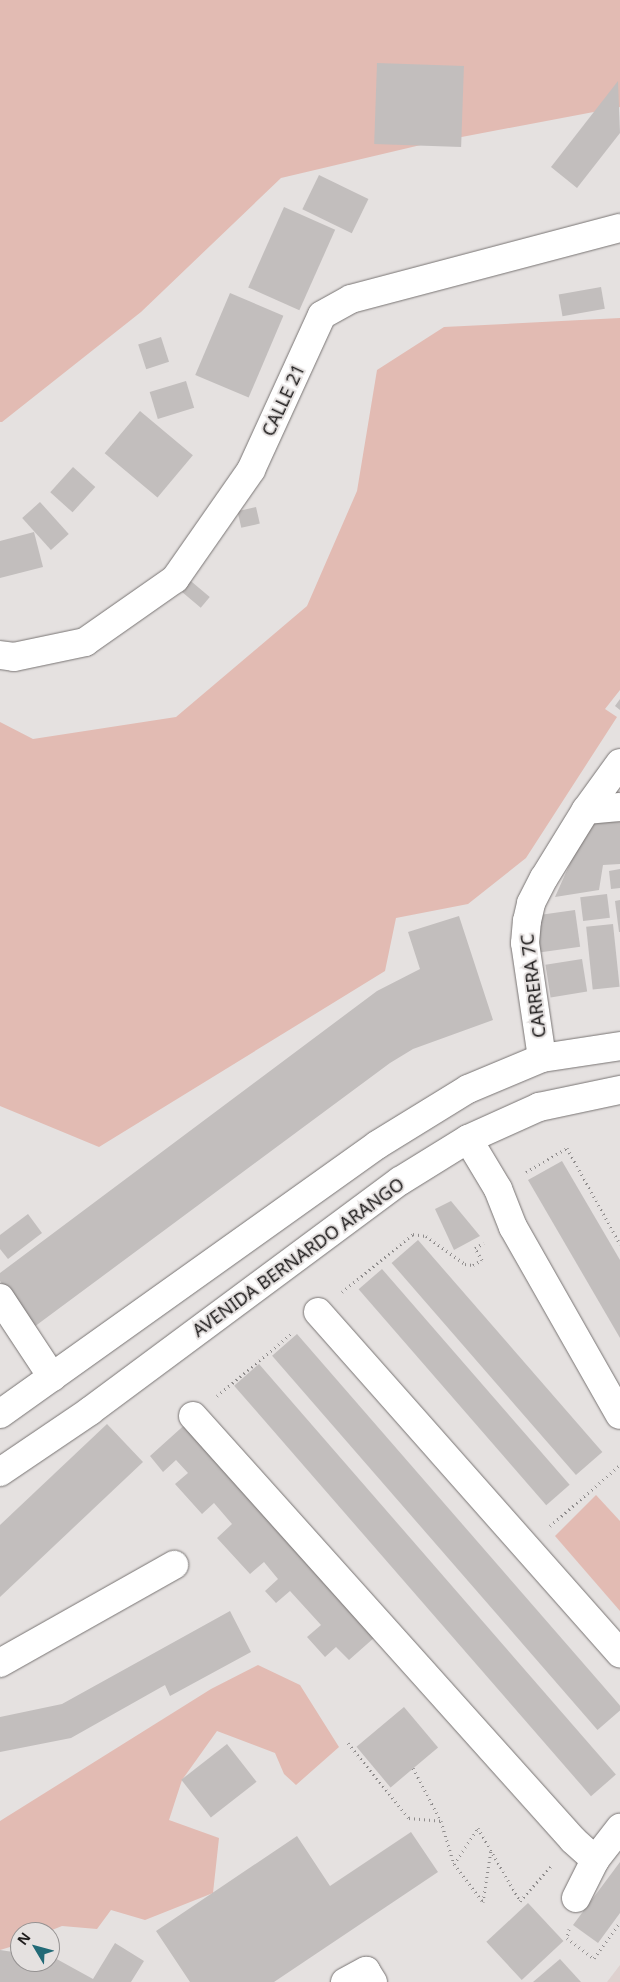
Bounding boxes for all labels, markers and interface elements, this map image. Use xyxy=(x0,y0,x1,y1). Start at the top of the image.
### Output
street label: CALLE 21 xyxy=(257,361,309,439)
street label: CARRERA 7C xyxy=(516,933,550,1039)
street label: AVENIDA BERNARDO ARANGO xyxy=(188,1173,408,1341)
north arrow xyxy=(10,1922,60,1972)
text: N xyxy=(12,1928,34,1949)

